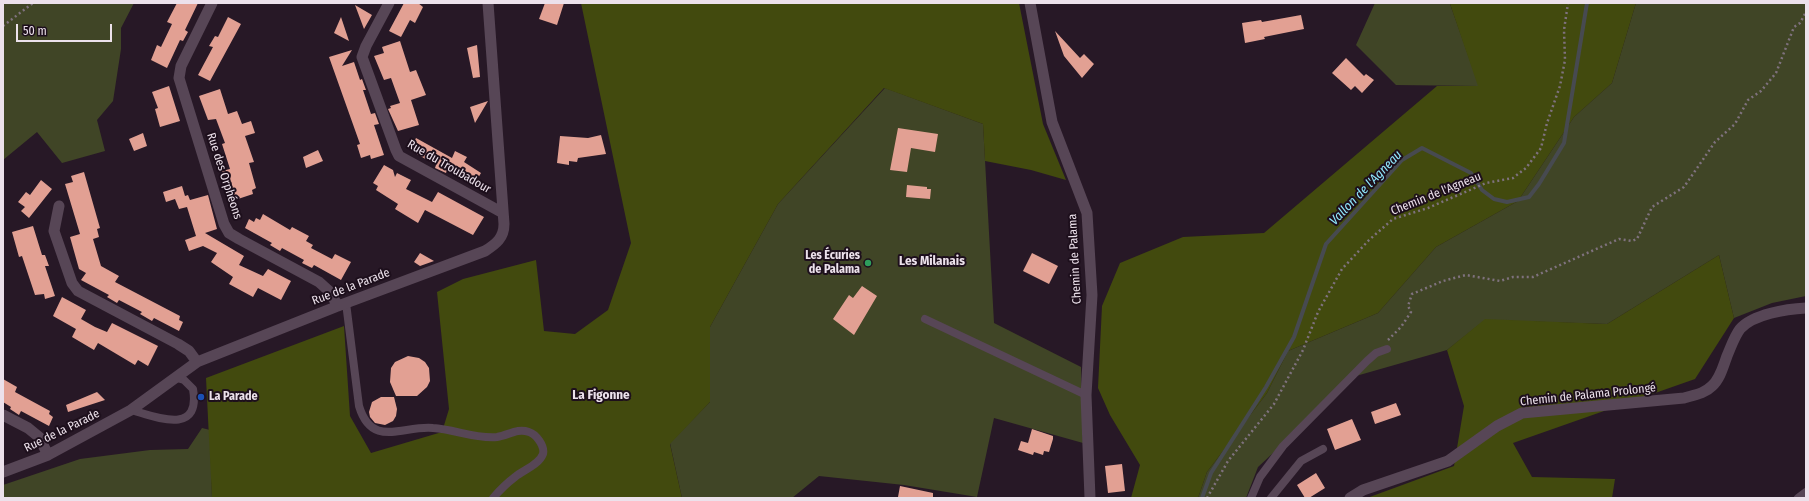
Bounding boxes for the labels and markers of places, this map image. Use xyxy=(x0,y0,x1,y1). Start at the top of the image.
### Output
place label: Les Écuries de Palama xyxy=(805,249,860,277)
marker: Les Écuries de Palama xyxy=(863,258,873,268)
place label: La Parade xyxy=(209,390,258,404)
marker: La Parade xyxy=(196,392,206,402)

